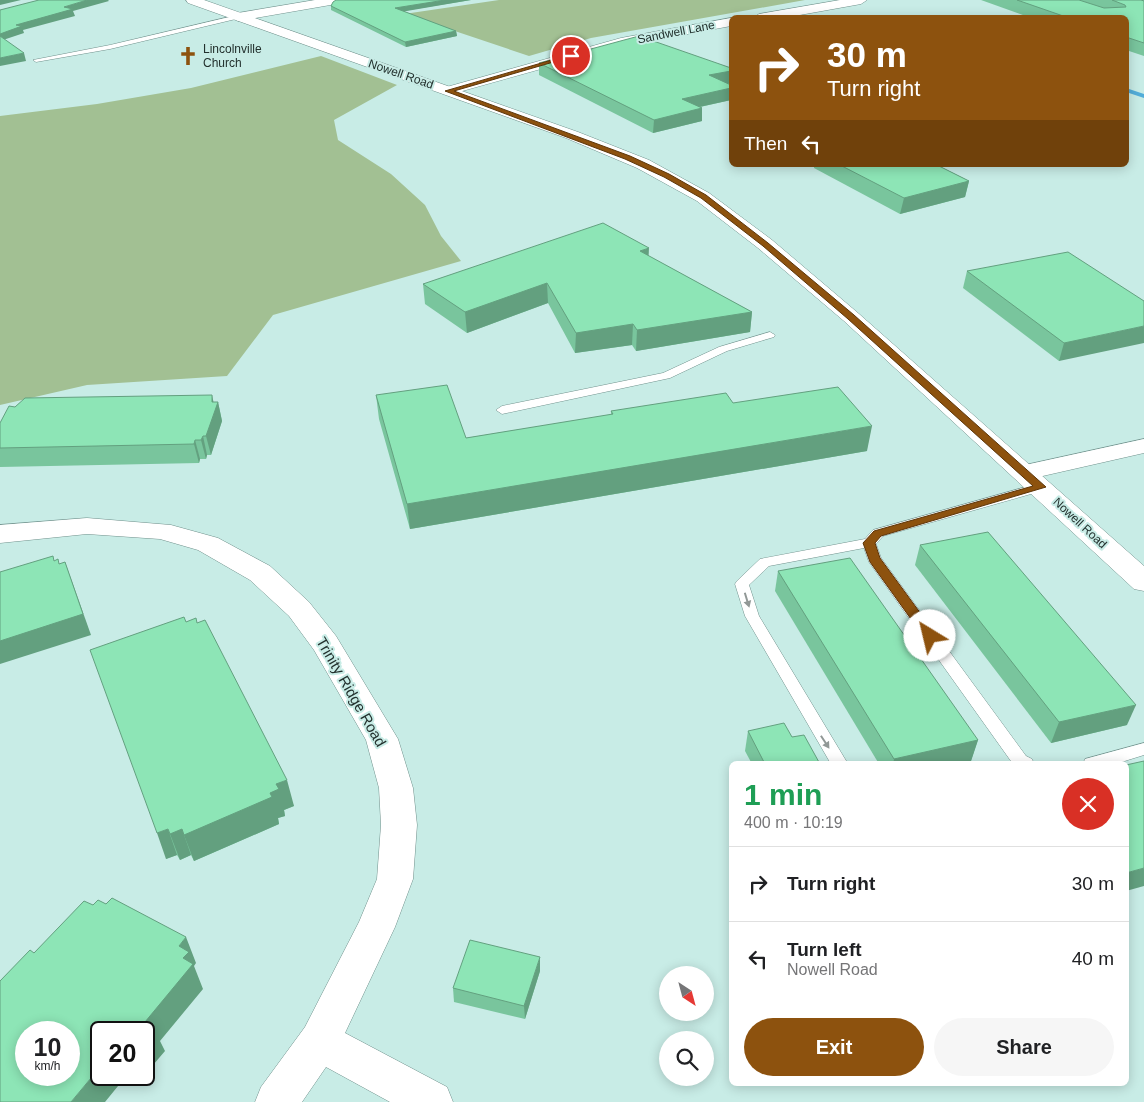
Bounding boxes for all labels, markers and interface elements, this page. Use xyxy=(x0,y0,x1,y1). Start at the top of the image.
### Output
street label: Sandwell Lane xyxy=(636,18,716,46)
pin xyxy=(550,35,592,77)
icon: right xyxy=(744,35,809,100)
text: 30 m xyxy=(827,35,907,74)
place label: Lincolnville Church xyxy=(203,42,262,70)
icon: arrive xyxy=(557,42,585,70)
church icon: Lincolnville Church xyxy=(177,45,199,67)
street label: Nowell Road xyxy=(367,56,435,92)
text: Turn right xyxy=(827,76,920,101)
icon: left xyxy=(797,130,825,158)
text: Then xyxy=(744,133,787,154)
street label: Nowell Road xyxy=(1050,495,1110,551)
one-way arrow xyxy=(744,593,752,608)
position arrow xyxy=(903,609,955,661)
street label: Trinity Ridge Road xyxy=(313,634,390,750)
one-way arrow xyxy=(821,736,830,749)
text: 1 min xyxy=(744,778,822,811)
button: close xyxy=(1062,778,1114,830)
text: 400 m · 10:19 xyxy=(744,814,843,831)
icon: right xyxy=(744,870,772,898)
text: Turn right xyxy=(787,873,875,894)
text: 30 m xyxy=(1072,873,1114,894)
text: Turn left xyxy=(787,939,862,960)
icon: left xyxy=(744,945,772,973)
text: 40 m xyxy=(1072,948,1114,969)
text: Nowell Road xyxy=(787,961,878,978)
north arrow xyxy=(659,966,714,1021)
map controls xyxy=(659,966,714,1086)
button: Exit xyxy=(744,1018,924,1076)
button: Share xyxy=(934,1018,1114,1076)
speed limit sign: 20 xyxy=(90,1021,155,1086)
button: search xyxy=(659,1031,714,1086)
text: 10 xyxy=(34,1033,61,1061)
text: km/h xyxy=(34,1059,61,1073)

